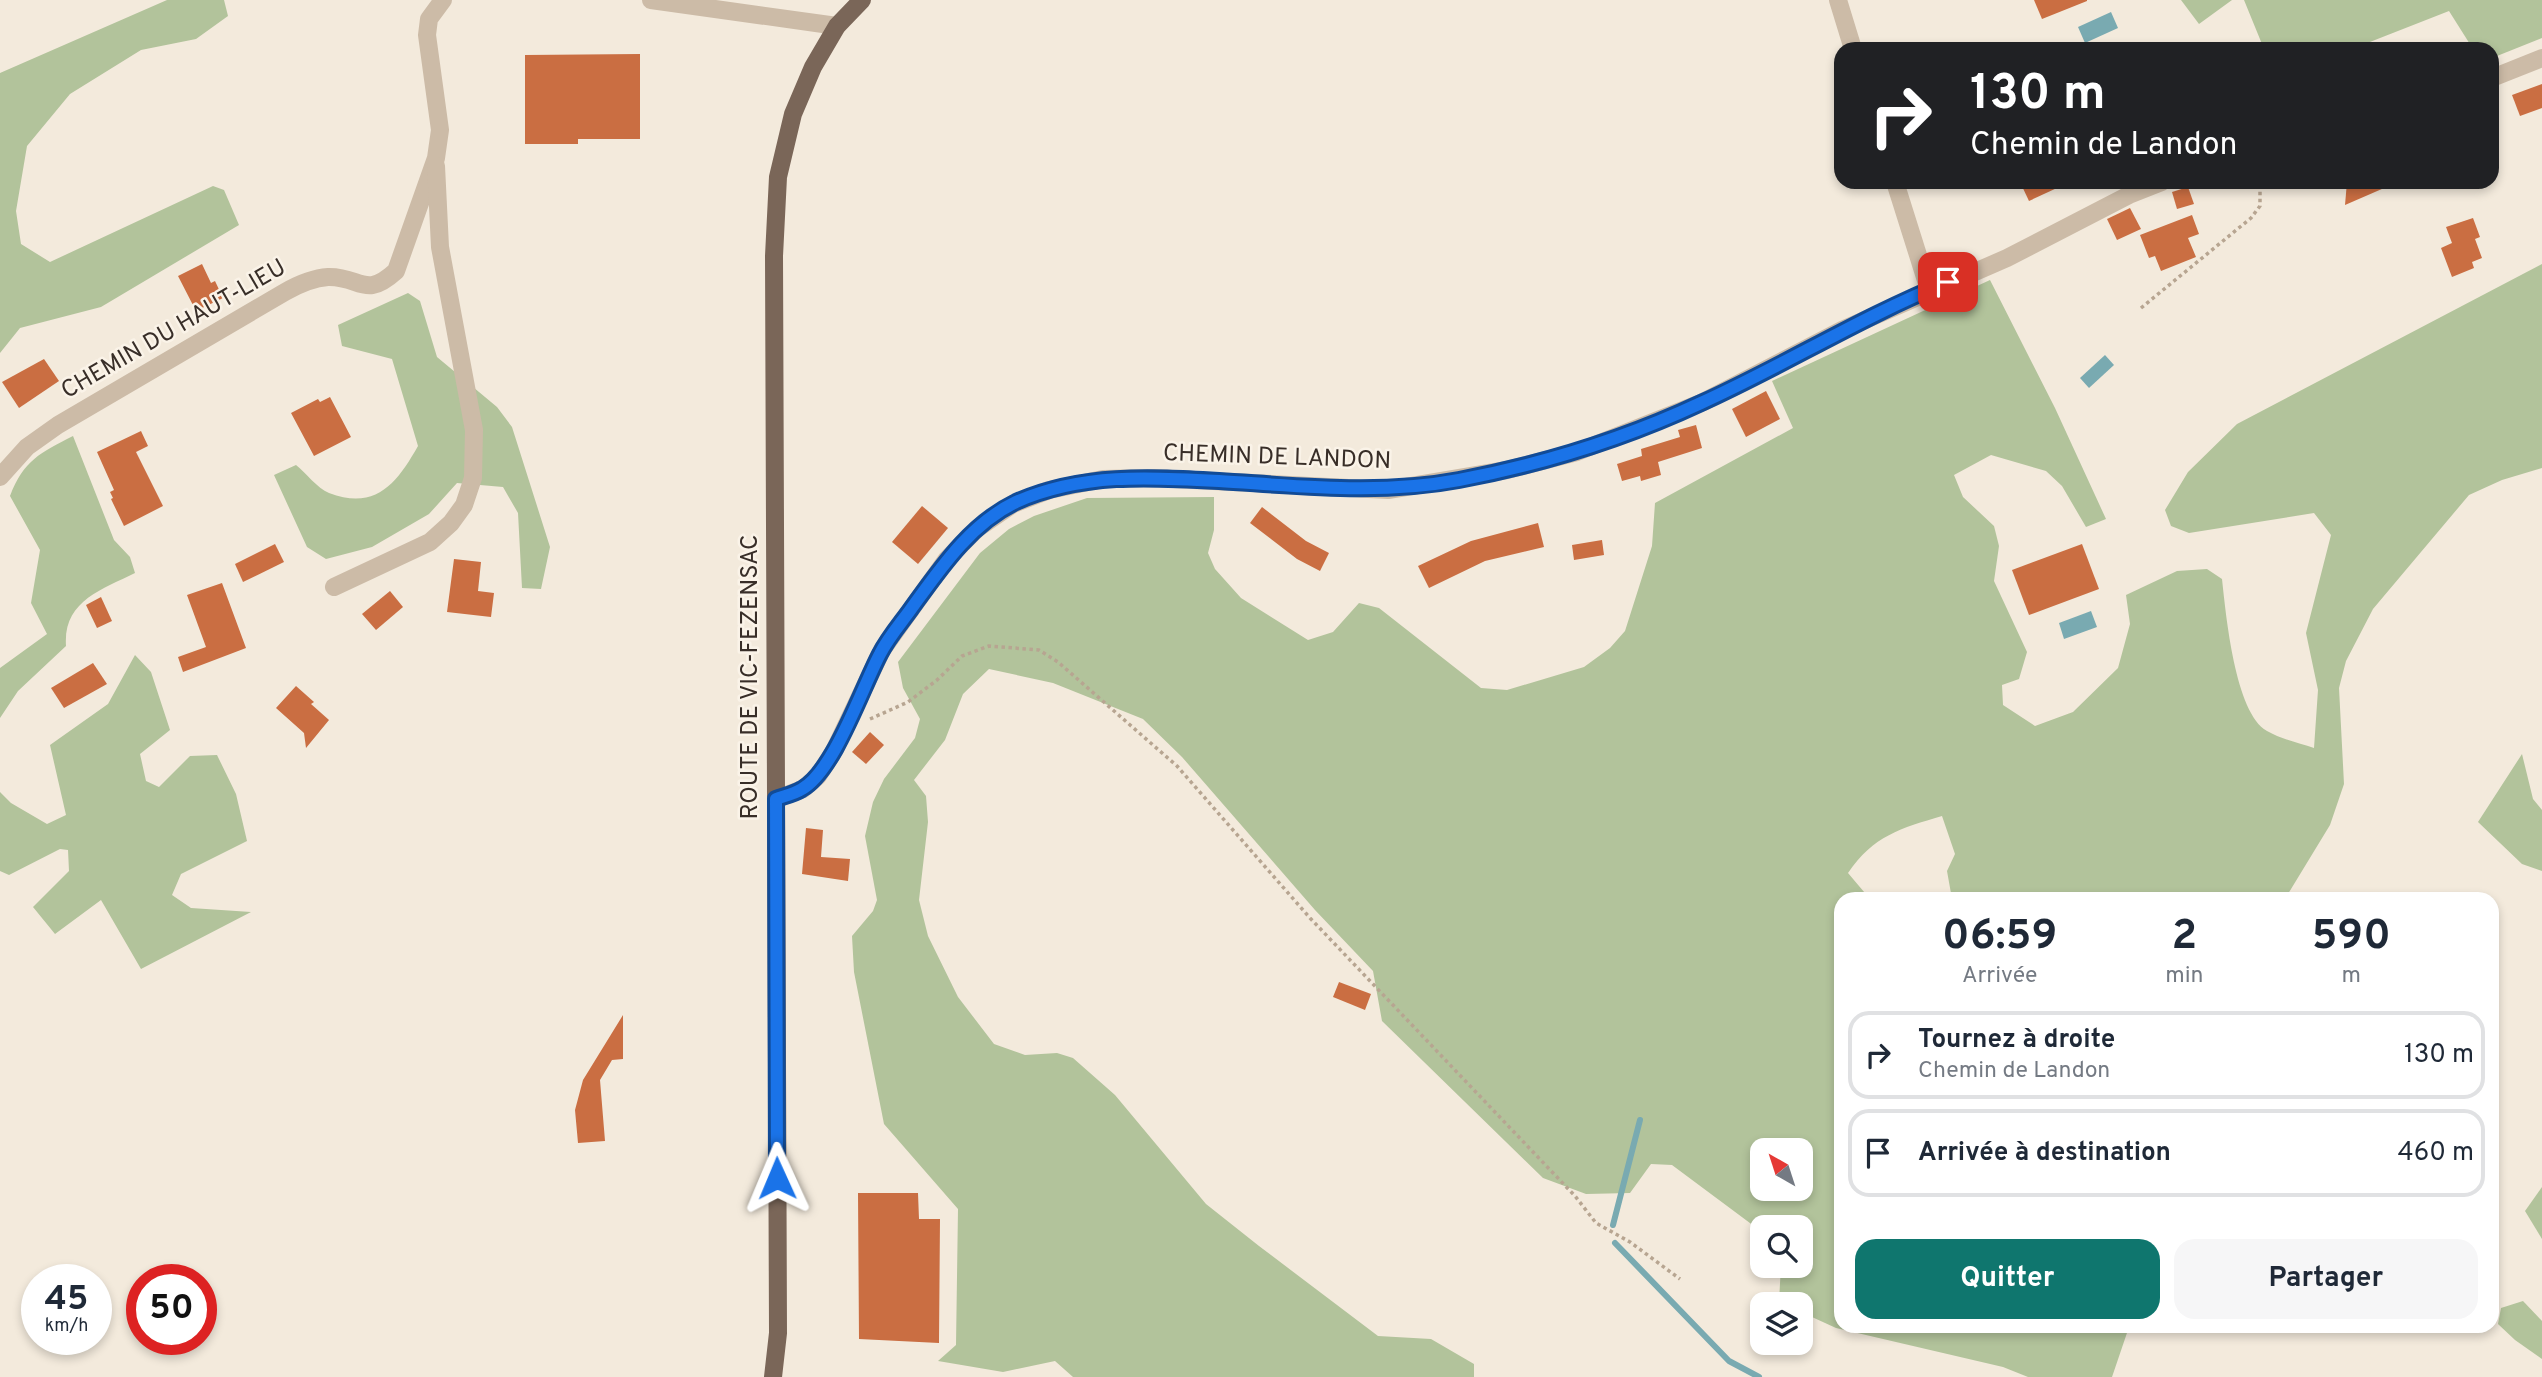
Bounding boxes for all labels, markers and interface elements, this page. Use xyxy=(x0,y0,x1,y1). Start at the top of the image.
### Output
text: 130 m xyxy=(1970,65,2106,127)
icon: right xyxy=(1855,70,1946,161)
text: Chemin de Landon xyxy=(1970,126,2238,166)
pin xyxy=(1918,252,1978,312)
street label: CHEMIN DU HAUT-LIEU xyxy=(56,253,292,407)
icon: arrive xyxy=(1929,263,1967,301)
street label: CHEMIN DE LANDON xyxy=(1162,439,1392,477)
street label: ROUTE DE VIC-FEZENSAC xyxy=(736,534,766,820)
text: 06:59 xyxy=(1942,911,2057,964)
text: 2 xyxy=(2172,911,2197,964)
text: 590 xyxy=(2312,911,2391,964)
text: Arrivée xyxy=(1962,962,2037,991)
text: min xyxy=(2165,962,2204,991)
text: m xyxy=(2342,962,2361,991)
text: Tournez à droite xyxy=(1918,1024,2115,1057)
icon: right xyxy=(1859,1036,1897,1074)
text: 130 m xyxy=(2404,1039,2474,1072)
text: Chemin de Landon xyxy=(1918,1057,2110,1086)
icon: arrive xyxy=(1859,1134,1897,1172)
text: Arrivée à destination xyxy=(1918,1137,2171,1170)
text: 460 m xyxy=(2398,1137,2474,1170)
north arrow xyxy=(1750,1138,1813,1200)
map controls xyxy=(1750,1138,1813,1355)
position arrow xyxy=(740,1141,814,1215)
button: search xyxy=(1750,1215,1813,1278)
button: Quitter xyxy=(1855,1239,2160,1319)
button: Partager xyxy=(2174,1239,2478,1319)
speed limit sign: 50 xyxy=(126,1264,217,1355)
text: 45 xyxy=(45,1278,88,1322)
button: layers xyxy=(1750,1292,1813,1355)
text: km/h xyxy=(45,1315,88,1338)

